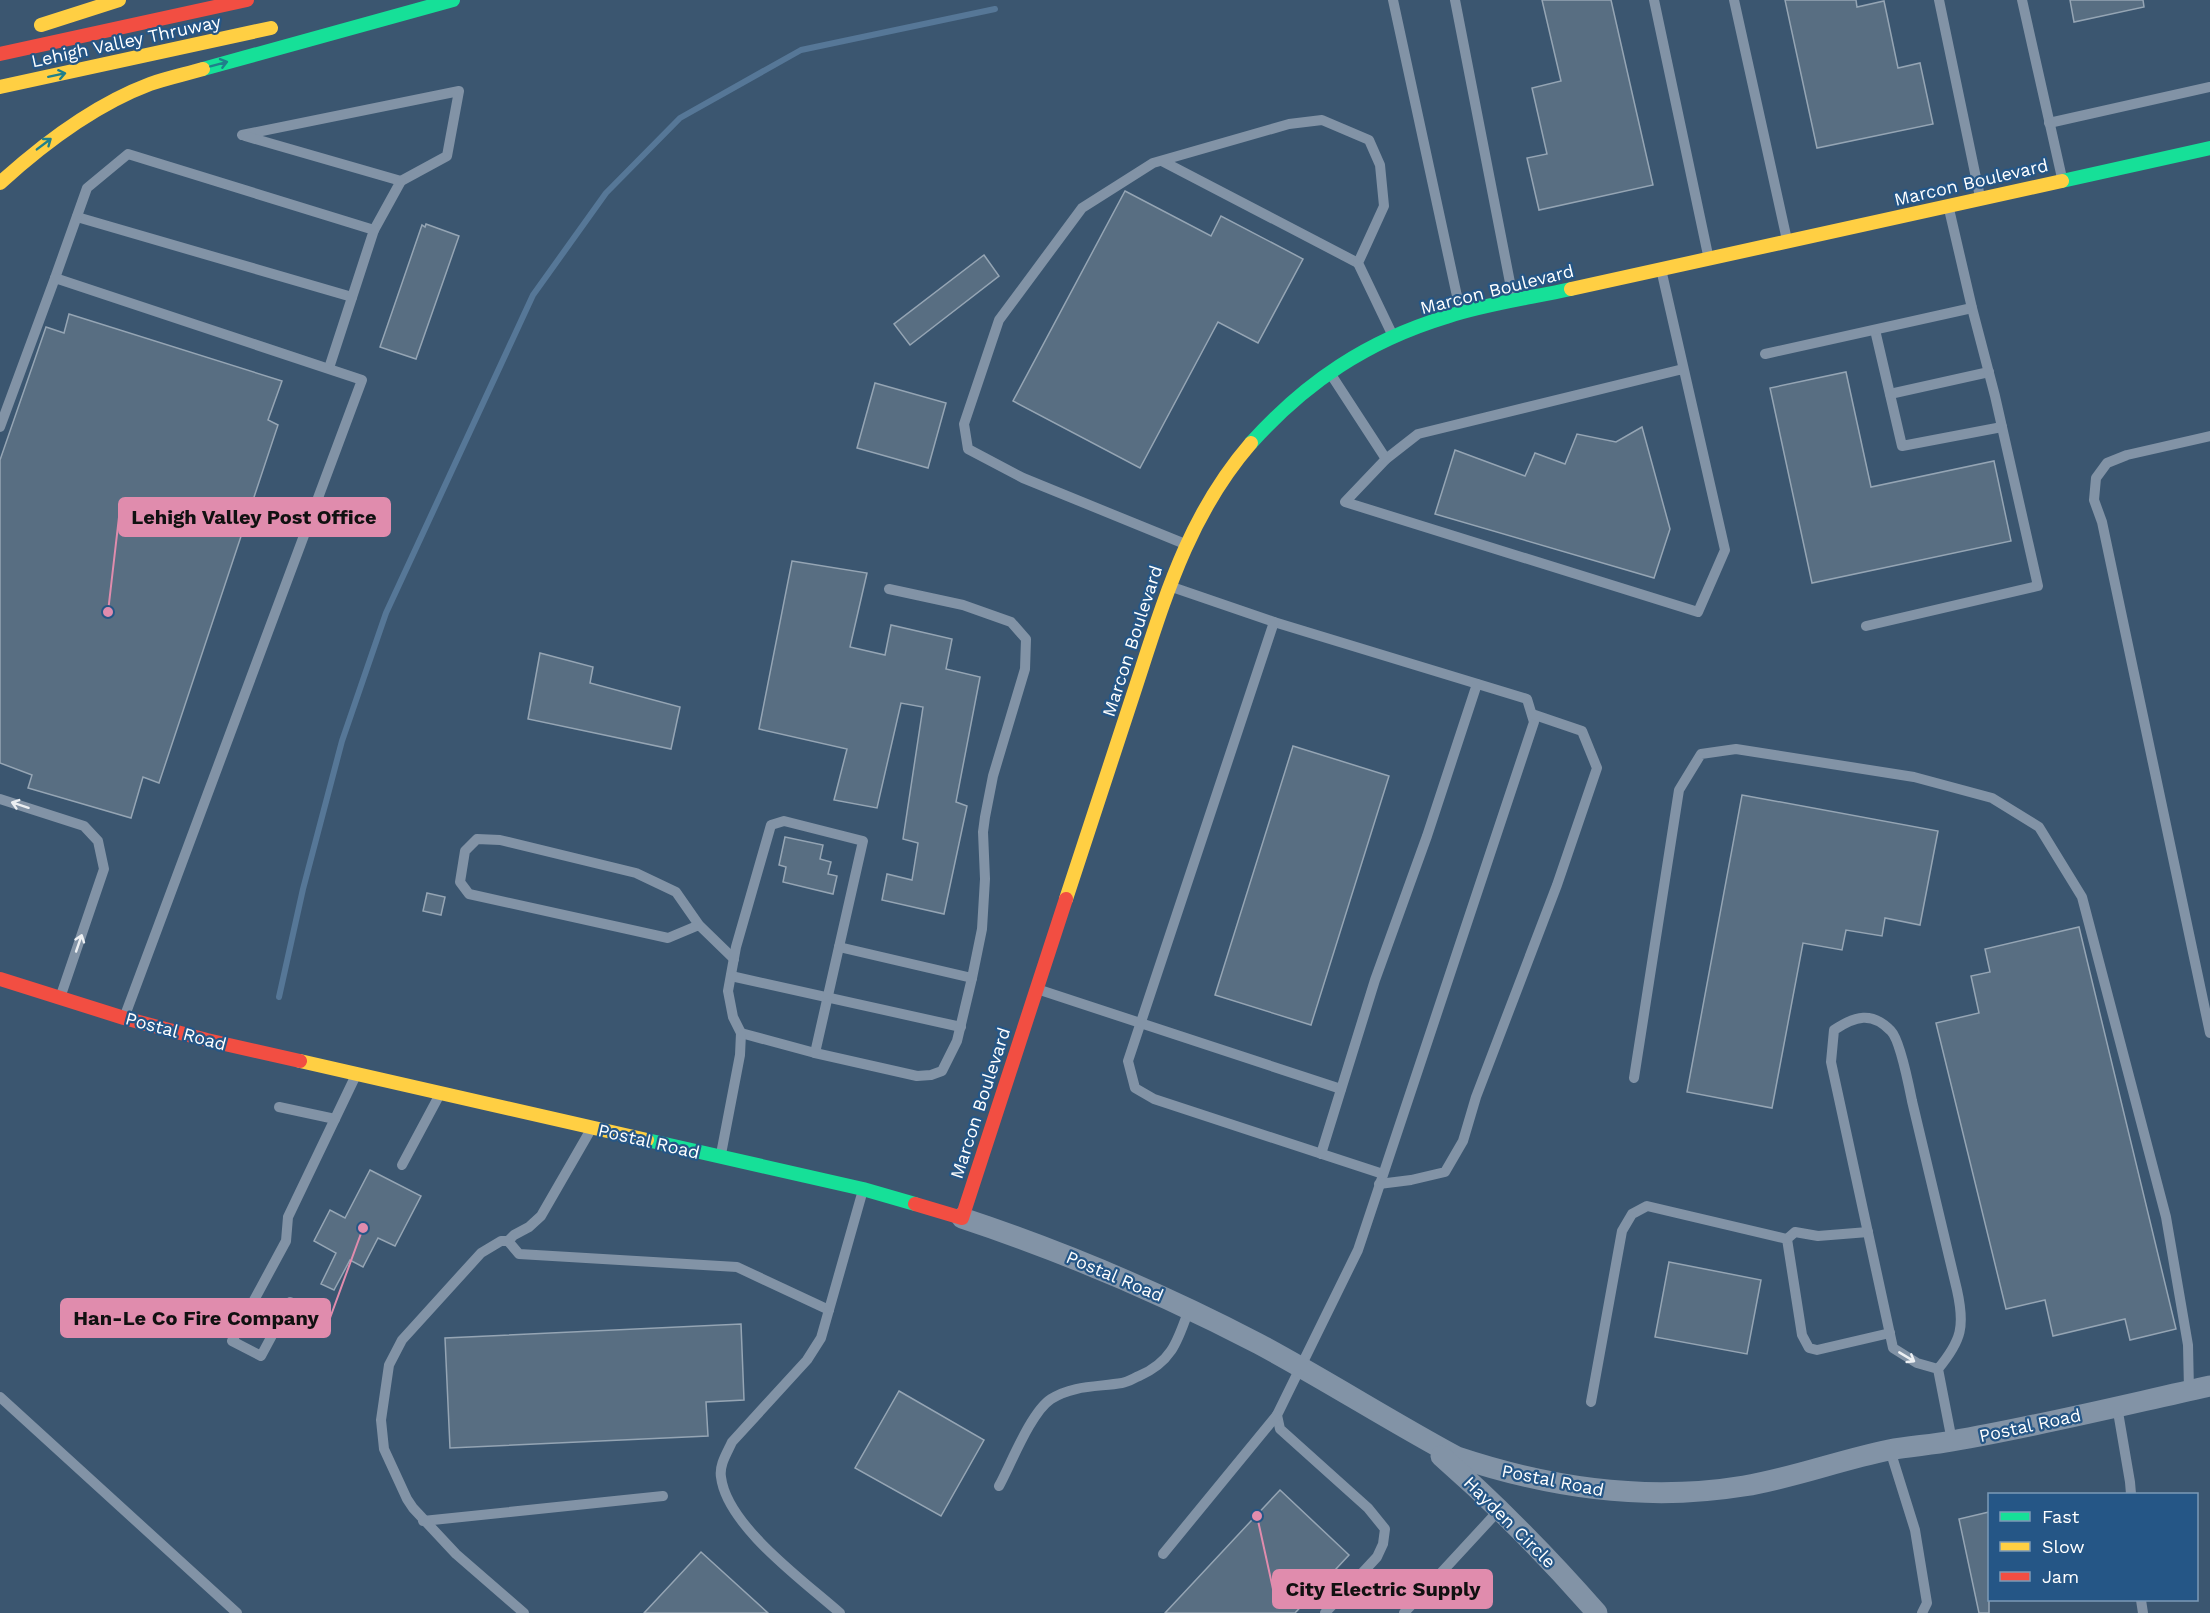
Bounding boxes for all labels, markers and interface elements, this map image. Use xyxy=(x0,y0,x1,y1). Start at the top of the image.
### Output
street label: Lehigh Valley Thruway xyxy=(29,10,223,71)
one-way arrow xyxy=(209,57,228,69)
one-way arrow xyxy=(47,69,66,80)
one-way arrow xyxy=(35,138,51,151)
street label: Marcon Boulevard xyxy=(1892,154,2050,210)
street label: Marcon Boulevard xyxy=(1418,260,1576,318)
callout: Lehigh Valley Post Office xyxy=(119,498,390,536)
text: Lehigh Valley Post Office xyxy=(131,505,377,529)
street label: Marcon Boulevard xyxy=(1098,563,1166,719)
one-way arrow xyxy=(11,799,30,810)
one-way arrow xyxy=(74,934,85,953)
street label: Postal Road xyxy=(123,1007,229,1055)
street label: Marcon Boulevard xyxy=(946,1025,1014,1181)
street label: Postal Road xyxy=(596,1119,702,1163)
street label: Postal Road xyxy=(1063,1246,1167,1306)
callout: Han-Le Co Fire Company xyxy=(61,1299,330,1337)
text: Han-Le Co Fire Company xyxy=(73,1306,319,1330)
one-way arrow xyxy=(1899,1351,1916,1364)
street label: Postal Road xyxy=(1977,1404,2083,1446)
street label: Postal Road xyxy=(1500,1460,1606,1500)
street label: Hayden Circle xyxy=(1460,1472,1560,1572)
legend xyxy=(1988,1493,2198,1601)
text: Fast xyxy=(2042,1506,2080,1527)
text: Slow xyxy=(2042,1536,2085,1557)
text: Jam xyxy=(2042,1566,2079,1587)
callout: City Electric Supply xyxy=(1273,1570,1492,1608)
text: City Electric Supply xyxy=(1286,1577,1481,1601)

